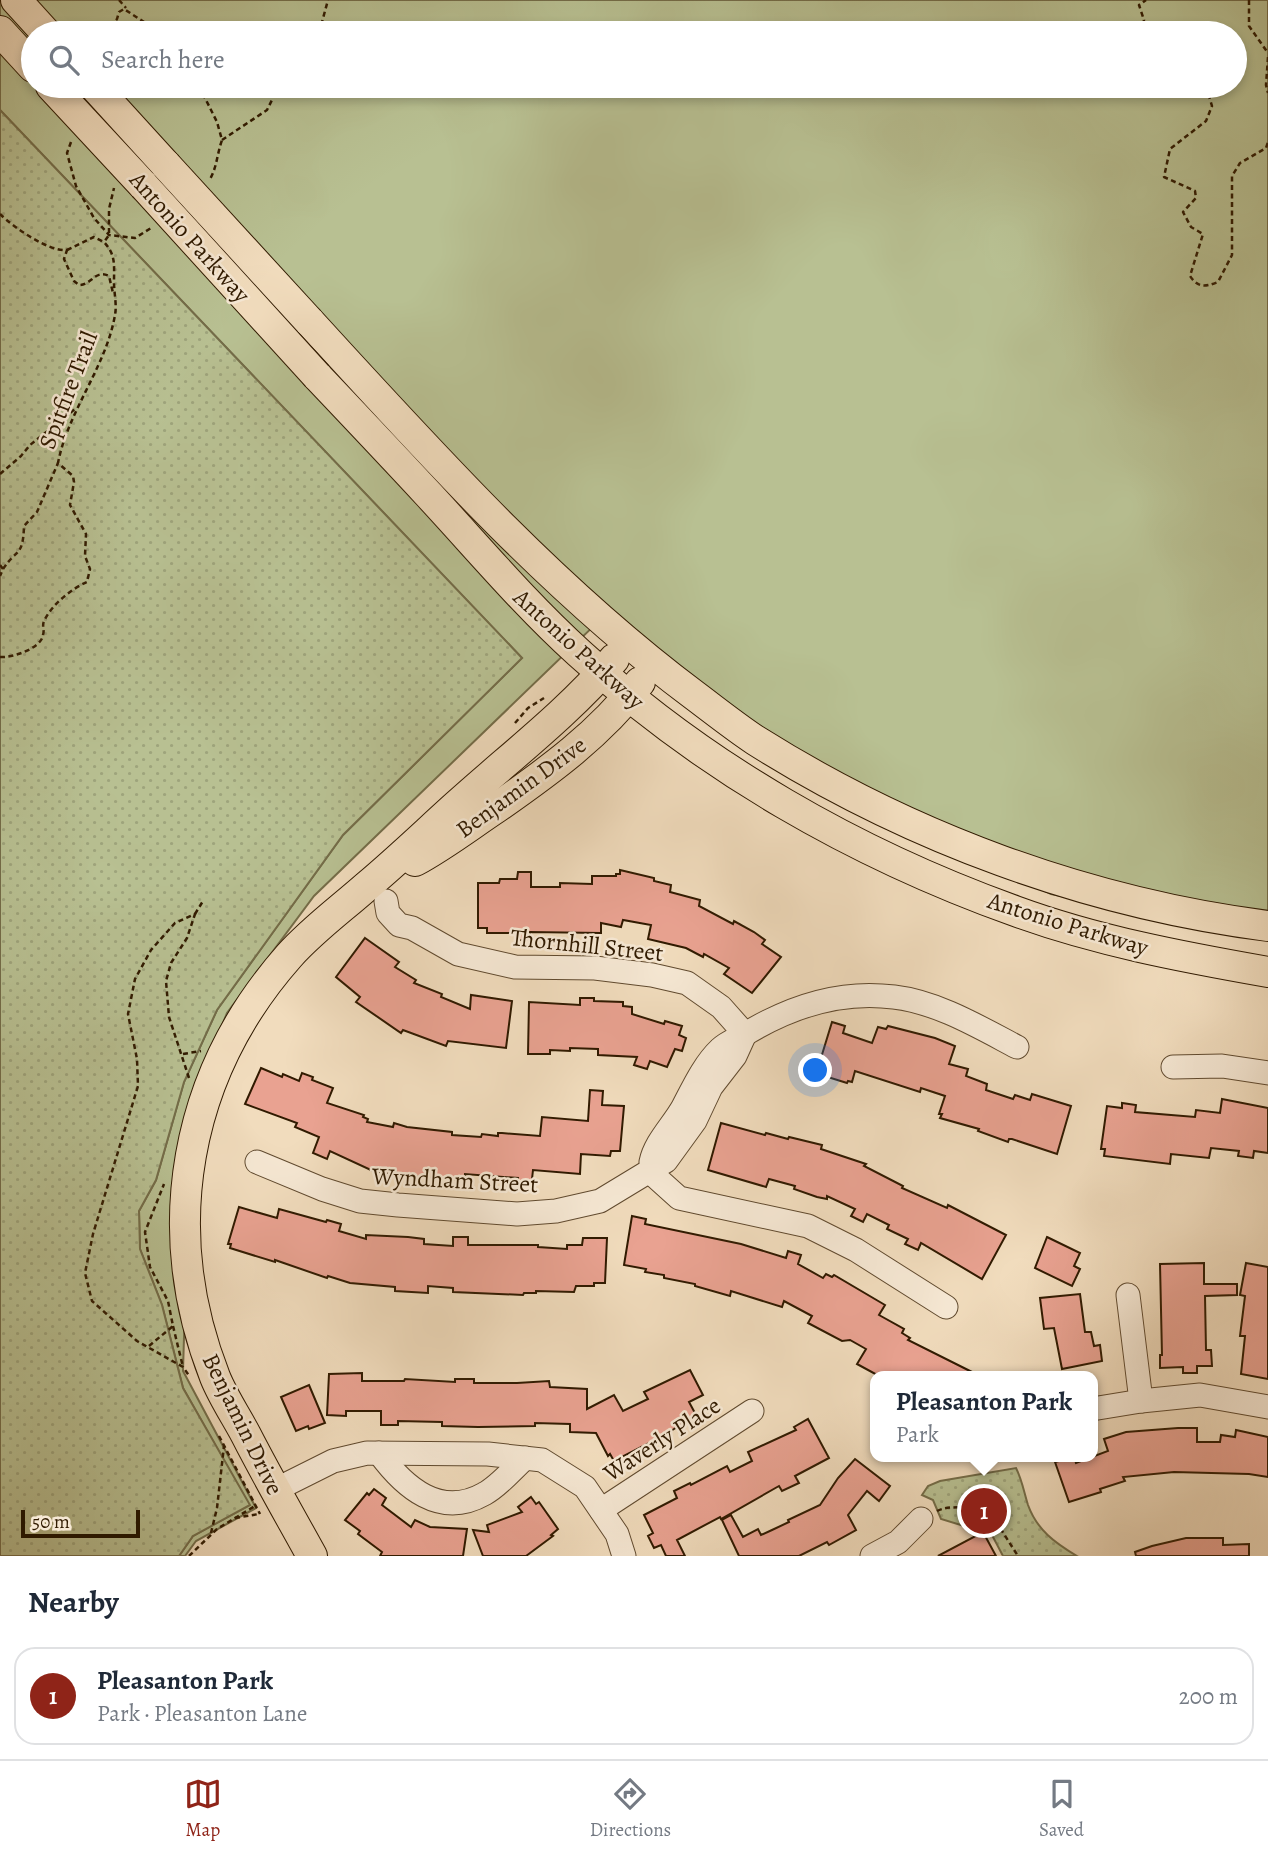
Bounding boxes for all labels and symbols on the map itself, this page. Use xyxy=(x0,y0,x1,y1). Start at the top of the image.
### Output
street label: Antonio Parkway xyxy=(122,164,258,310)
street label: Spitfire Trail xyxy=(31,326,105,454)
street label: Antonio Parkway xyxy=(506,581,652,717)
street label: Benjamin Drive xyxy=(449,729,593,845)
street label: Antonio Parkway xyxy=(983,884,1152,964)
street label: Thornhill Street xyxy=(509,921,665,969)
your location xyxy=(798,1053,832,1087)
street label: Wyndham Street xyxy=(370,1160,539,1200)
street label: Benjamin Drive xyxy=(195,1348,291,1500)
street label: Waverly Place xyxy=(596,1389,727,1489)
pin: 1 xyxy=(961,1485,1007,1537)
scale bar xyxy=(21,1507,140,1539)

